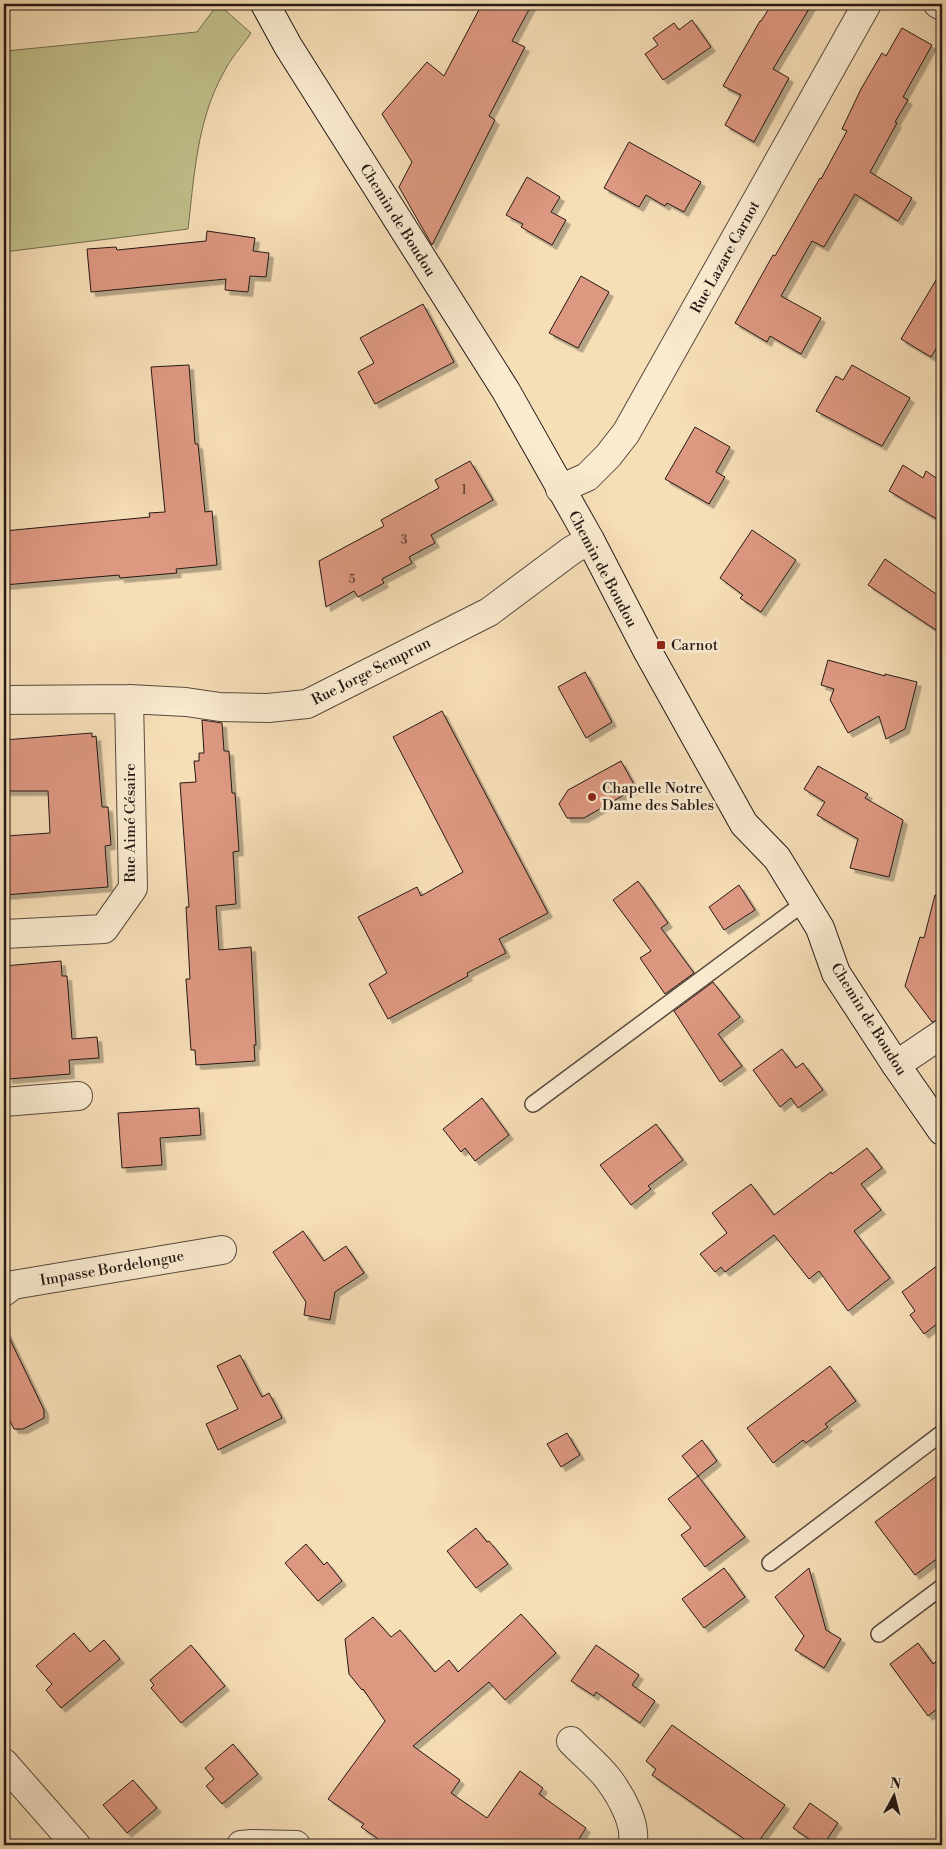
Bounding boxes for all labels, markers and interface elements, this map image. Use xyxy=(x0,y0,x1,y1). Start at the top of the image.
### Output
street label: Chemin de Boudou xyxy=(355,160,440,280)
street label: Rue Lazare Carnot xyxy=(687,197,765,317)
house number: 1 xyxy=(461,483,467,498)
street label: Chemin de Boudou xyxy=(564,508,641,631)
house number: 3 xyxy=(401,533,408,548)
house number: 5 xyxy=(349,572,356,587)
street label: Rue Jorge Semprun xyxy=(308,633,434,710)
place label: Carnot xyxy=(671,636,719,655)
marker: Carnot xyxy=(655,639,667,651)
street label: Rue Aimé Césaire xyxy=(121,763,140,883)
place label: Chapelle Notre Dame des Sables xyxy=(602,779,714,815)
marker: Chapelle Notre Dame des Sables xyxy=(586,791,598,803)
street label: Chemin de Boudou xyxy=(826,959,911,1079)
street label: Impasse Bordelongue xyxy=(39,1246,186,1291)
north arrow xyxy=(868,1772,918,1822)
text: N xyxy=(889,1774,902,1794)

